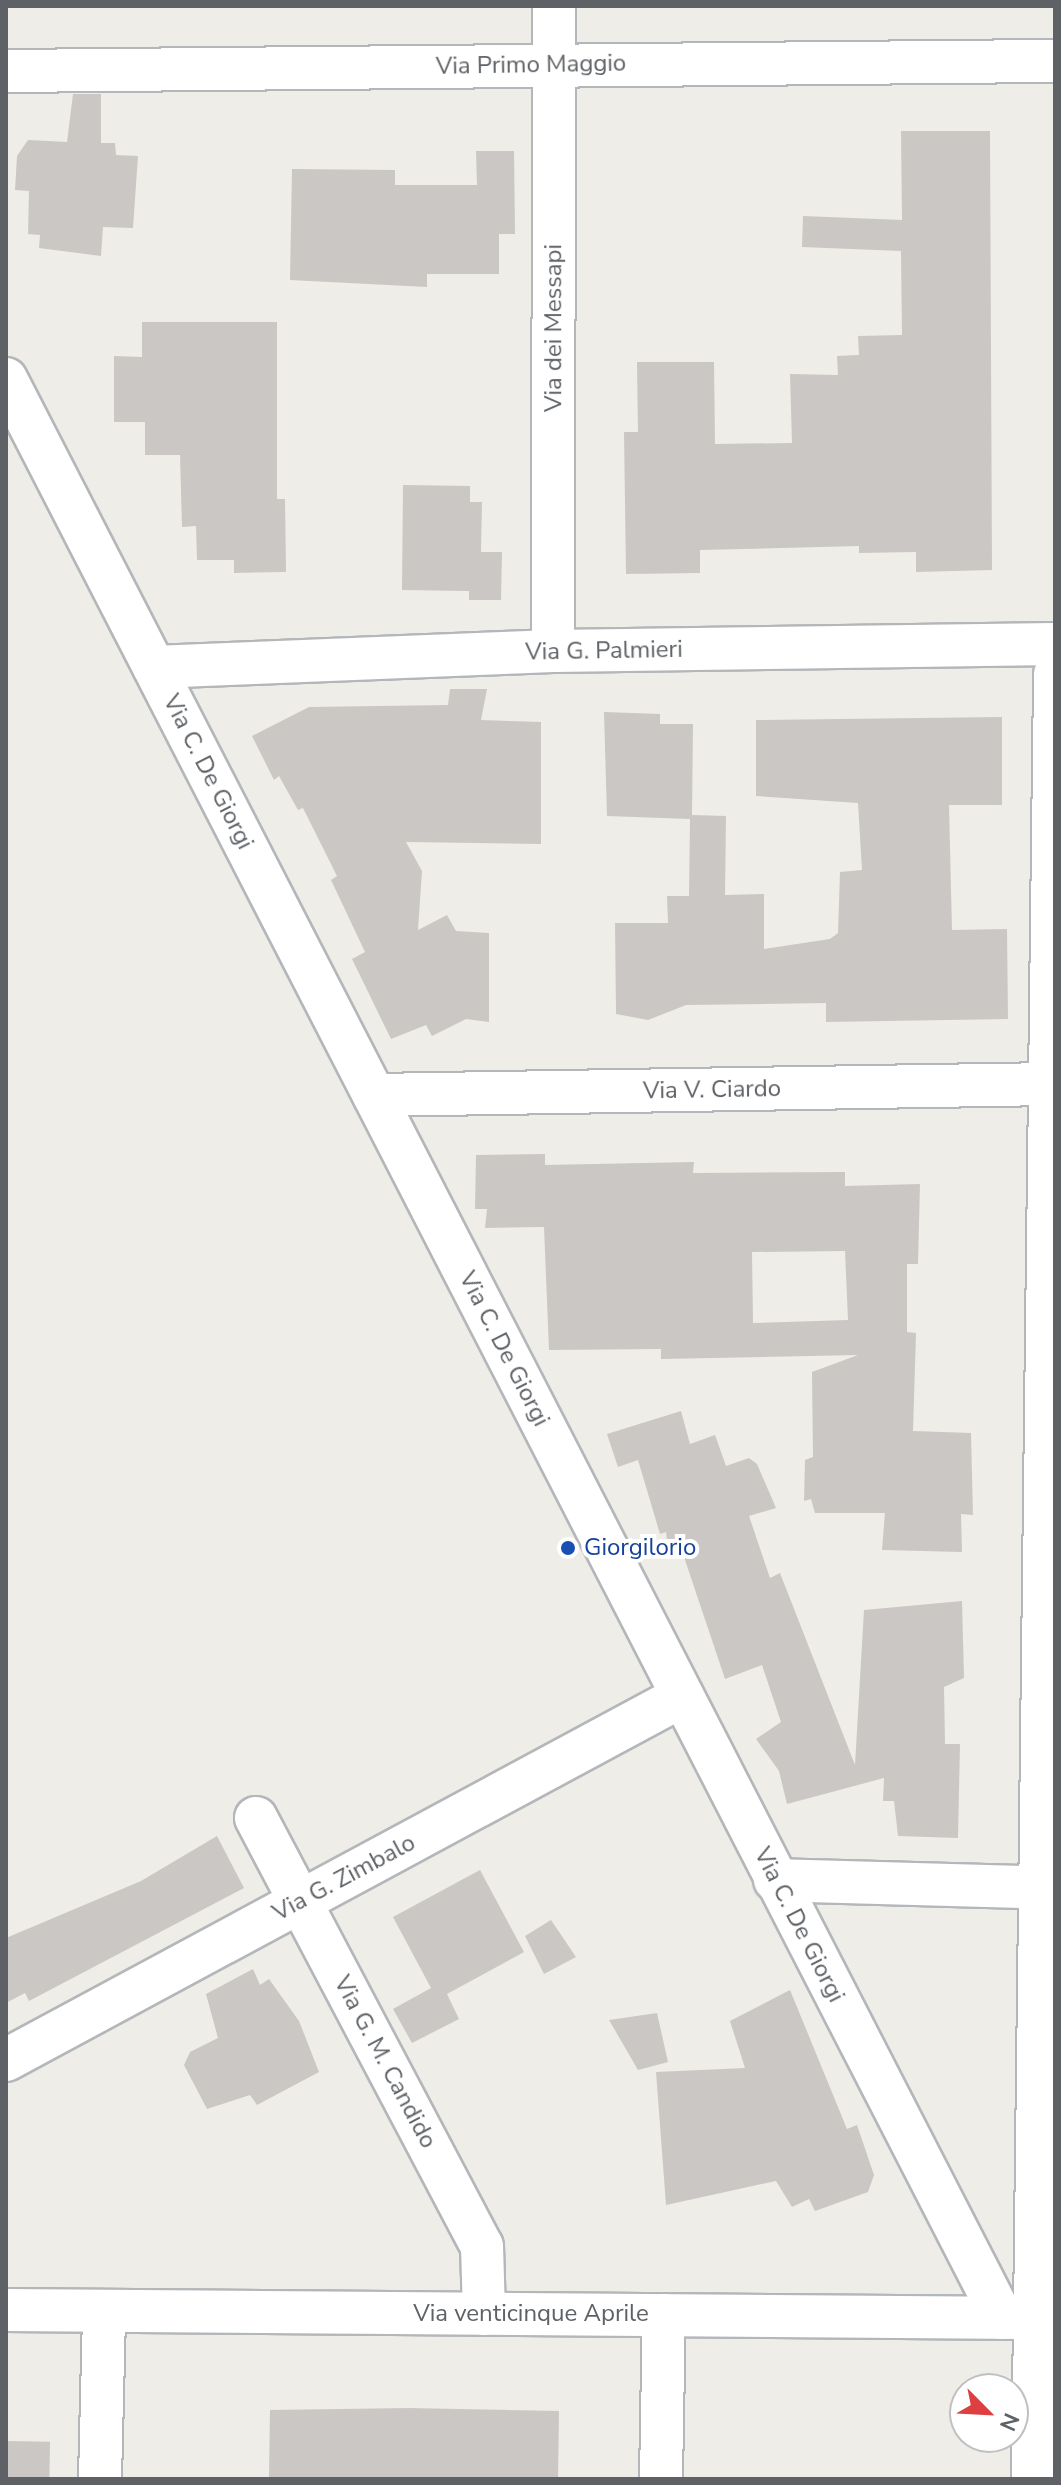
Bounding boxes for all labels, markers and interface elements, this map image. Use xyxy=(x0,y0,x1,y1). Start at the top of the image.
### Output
street label: Via Primo Maggio xyxy=(436,49,626,81)
street label: Via dei Messapi xyxy=(540,244,568,412)
street label: Via G. Palmieri xyxy=(525,635,683,667)
street label: Via C. De Giorgi xyxy=(157,690,259,854)
street label: Via V. Ciardo xyxy=(643,1074,781,1106)
street label: Via C. De Giorgi xyxy=(453,1267,555,1431)
place label: Giorgilorio xyxy=(584,1534,696,1562)
marker: Giorgilorio xyxy=(559,1539,577,1557)
street label: Via G. Zimbalo xyxy=(268,1828,420,1928)
street label: Via C. De Giorgi xyxy=(748,1843,850,2007)
street label: Via G. M. Candido xyxy=(327,1971,443,2153)
street label: Via venticinque Aprile xyxy=(413,2300,649,2328)
north arrow xyxy=(949,2373,1029,2453)
text: N xyxy=(992,2408,1026,2436)

